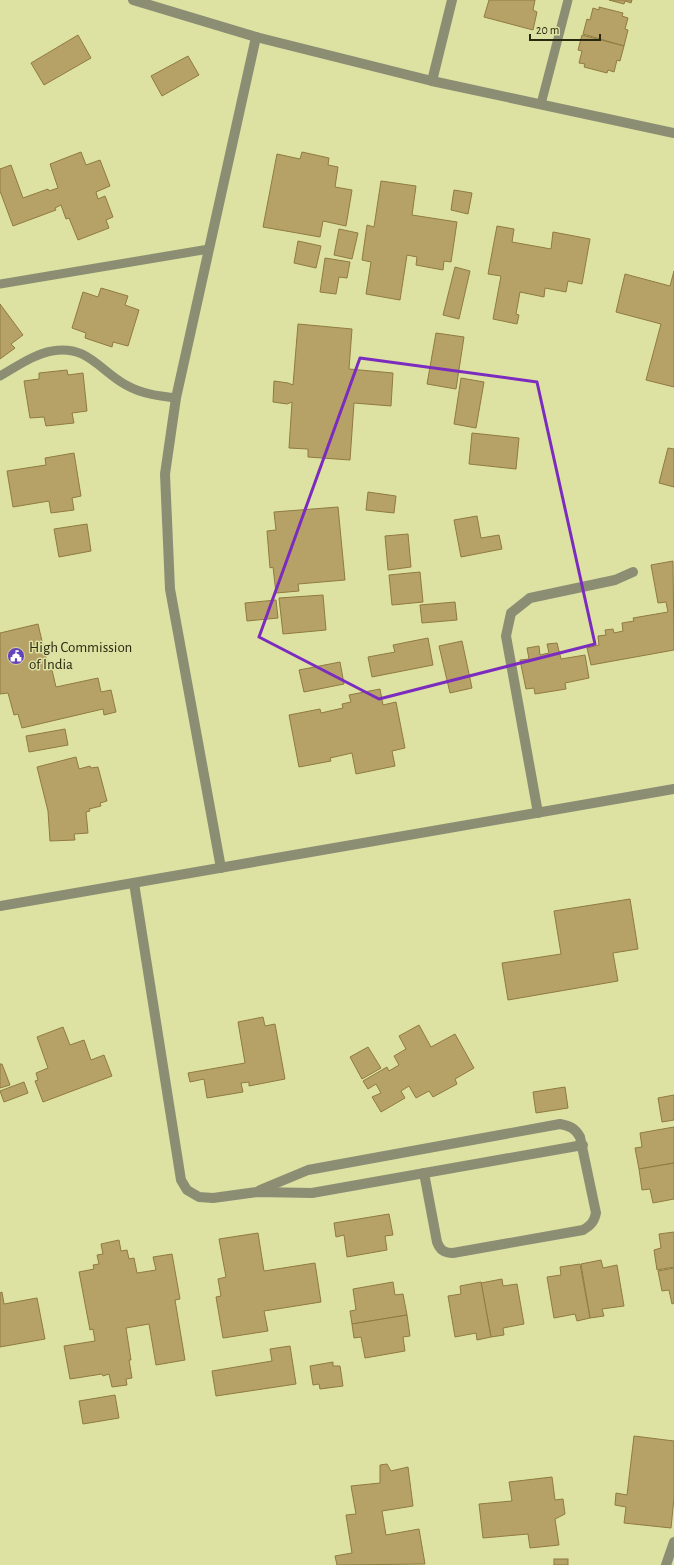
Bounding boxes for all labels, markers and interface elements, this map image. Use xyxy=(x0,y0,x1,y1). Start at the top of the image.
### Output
scale bar xyxy=(530,16,600,42)
text: 20 m xyxy=(536,24,559,36)
place label: High Commission of India xyxy=(29,640,132,672)
public building icon: High Commission of India xyxy=(6,646,26,666)

